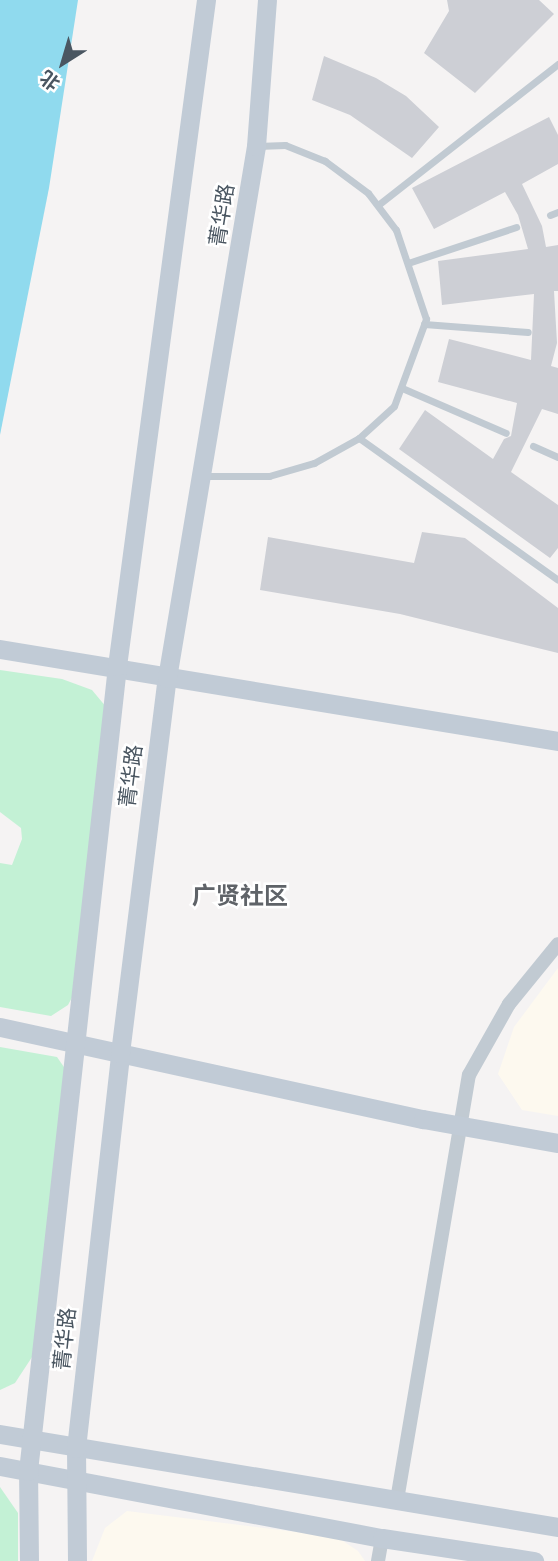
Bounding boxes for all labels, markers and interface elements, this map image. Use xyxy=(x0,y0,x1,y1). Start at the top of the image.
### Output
north arrow xyxy=(28,28,98,98)
text: 北 xyxy=(36,64,65,95)
street label: 菁华路 xyxy=(205,182,239,248)
street label: 菁华路 xyxy=(115,743,147,809)
district label: 广贤社区 xyxy=(192,883,288,911)
street label: 菁华路 xyxy=(49,1306,81,1372)

